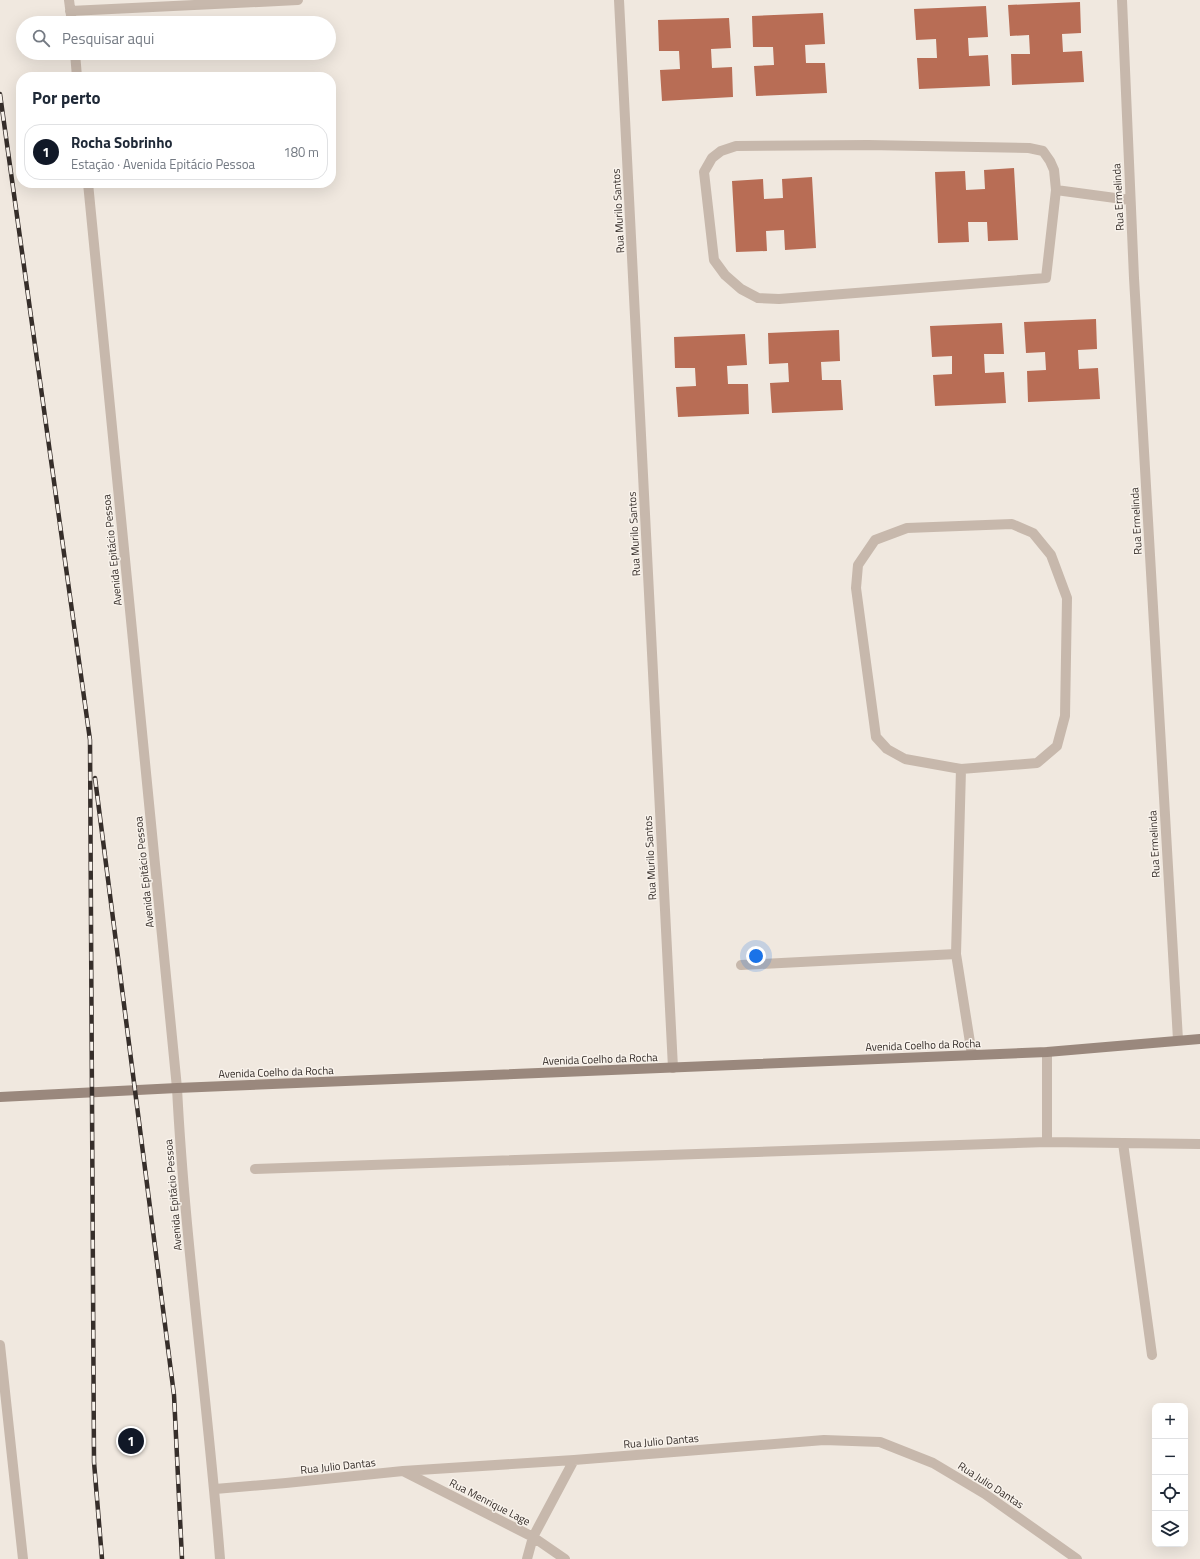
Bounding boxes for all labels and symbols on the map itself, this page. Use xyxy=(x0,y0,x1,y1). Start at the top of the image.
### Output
street label: Rua Ermelinda xyxy=(1108,162,1128,231)
street label: Rua Murilo Santos xyxy=(608,168,628,254)
street label: Rua Ermelinda xyxy=(1126,486,1146,555)
street label: Rua Murilo Santos xyxy=(624,491,644,577)
street label: Avenida Epitácio Pessoa xyxy=(98,493,126,606)
street label: Rua Ermelinda xyxy=(1144,809,1164,878)
street label: Avenida Epitácio Pessoa xyxy=(130,815,158,928)
street label: Rua Murilo Santos xyxy=(640,815,660,901)
your location xyxy=(746,946,766,966)
street label: Avenida Coelho da Rocha xyxy=(865,1035,981,1055)
street label: Avenida Coelho da Rocha xyxy=(542,1049,658,1069)
street label: Avenida Coelho da Rocha xyxy=(218,1062,334,1082)
street label: Avenida Epitácio Pessoa xyxy=(160,1138,186,1251)
pin: 1 xyxy=(118,1426,144,1456)
street label: Rua Julio Dantas xyxy=(623,1430,699,1452)
street label: Rua Julio Dantas xyxy=(300,1454,376,1478)
street label: Rua Julio Dantas xyxy=(955,1458,1027,1512)
street label: Rua Menrique Lage xyxy=(447,1475,534,1530)

